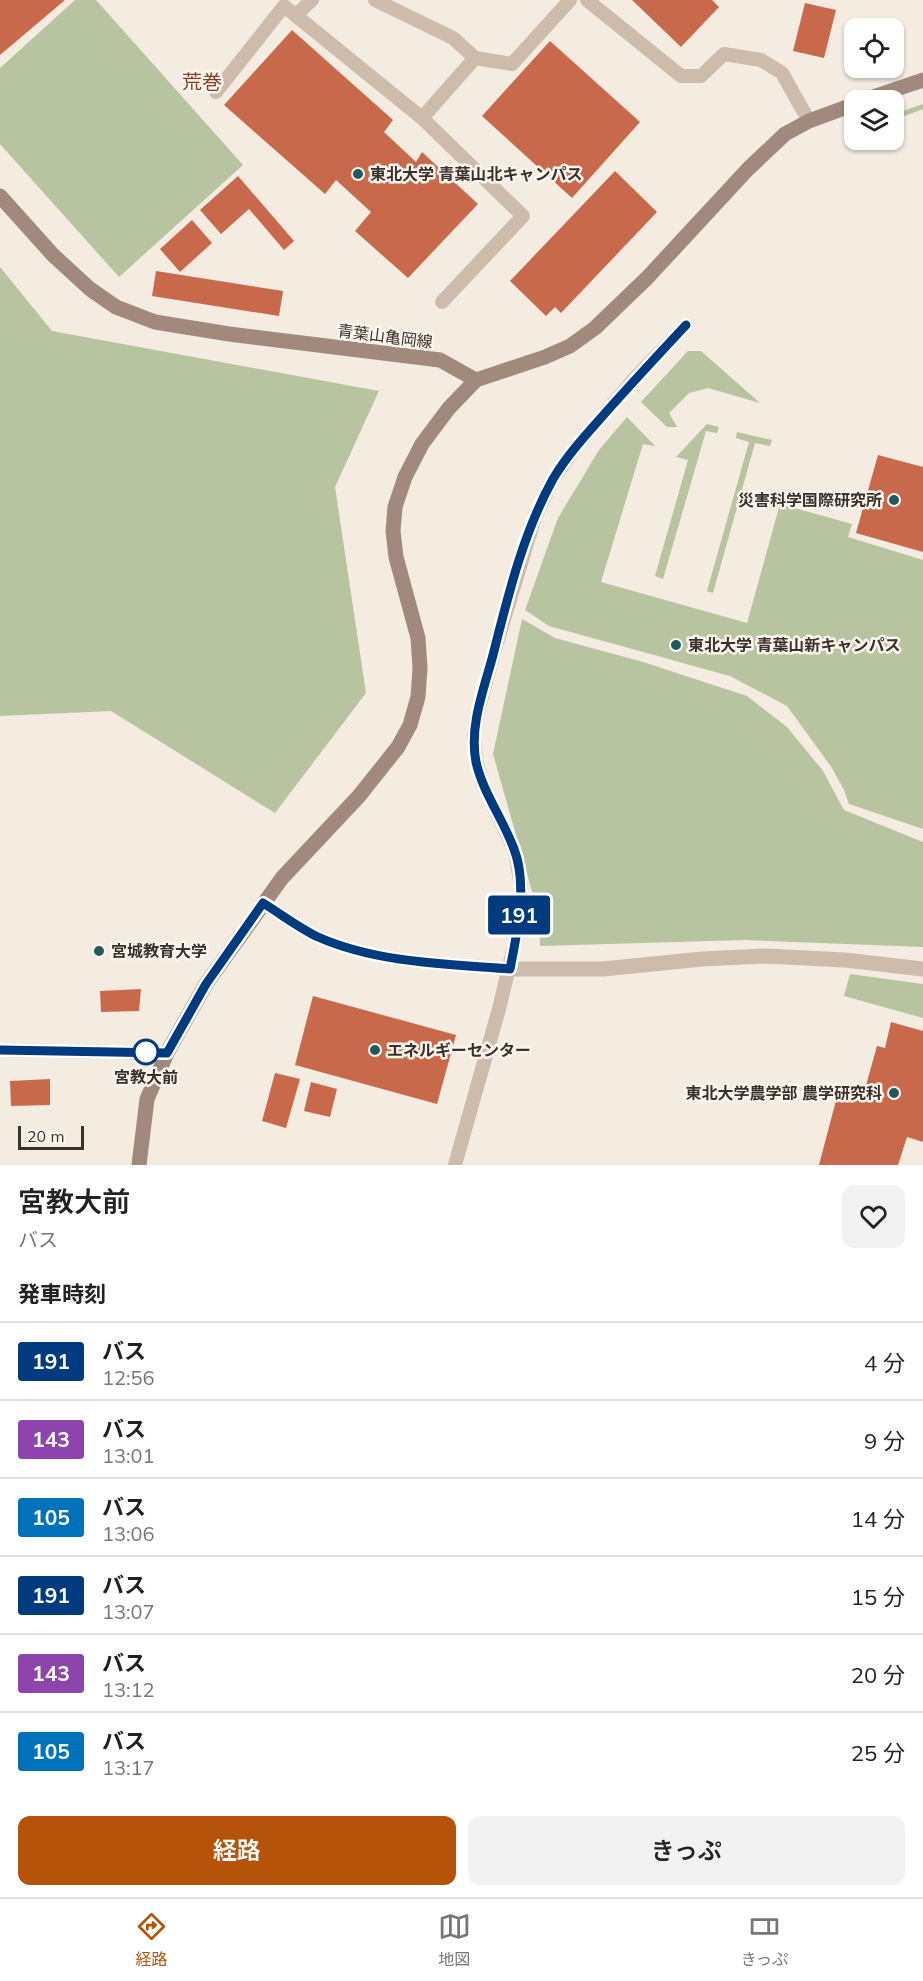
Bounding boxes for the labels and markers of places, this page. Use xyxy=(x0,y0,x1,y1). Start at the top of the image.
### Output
place label: 東北大学 青葉山北キャンパス xyxy=(370,164,582,184)
marker: 東北大学 青葉山北キャンパス xyxy=(351,167,365,181)
place label: 災害科学国際研究所 xyxy=(738,490,882,510)
marker: 災害科学国際研究所 xyxy=(887,493,901,507)
place label: 東北大学 青葉山新キャンパス xyxy=(688,635,900,655)
marker: 東北大学 青葉山新キャンパス xyxy=(669,638,683,652)
place label: 宮城教育大学 xyxy=(111,941,207,961)
marker: 宮城教育大学 xyxy=(92,944,106,958)
marker: 宮教大前 xyxy=(133,1039,159,1065)
place label: エネルギーセンター xyxy=(387,1040,531,1060)
marker: エネルギーセンター xyxy=(368,1043,382,1057)
place label: 宮教大前 xyxy=(114,1067,178,1087)
place label: 東北大学農学部 農学研究科 xyxy=(686,1083,882,1103)
marker: 東北大学農学部 農学研究科 xyxy=(887,1086,901,1100)

